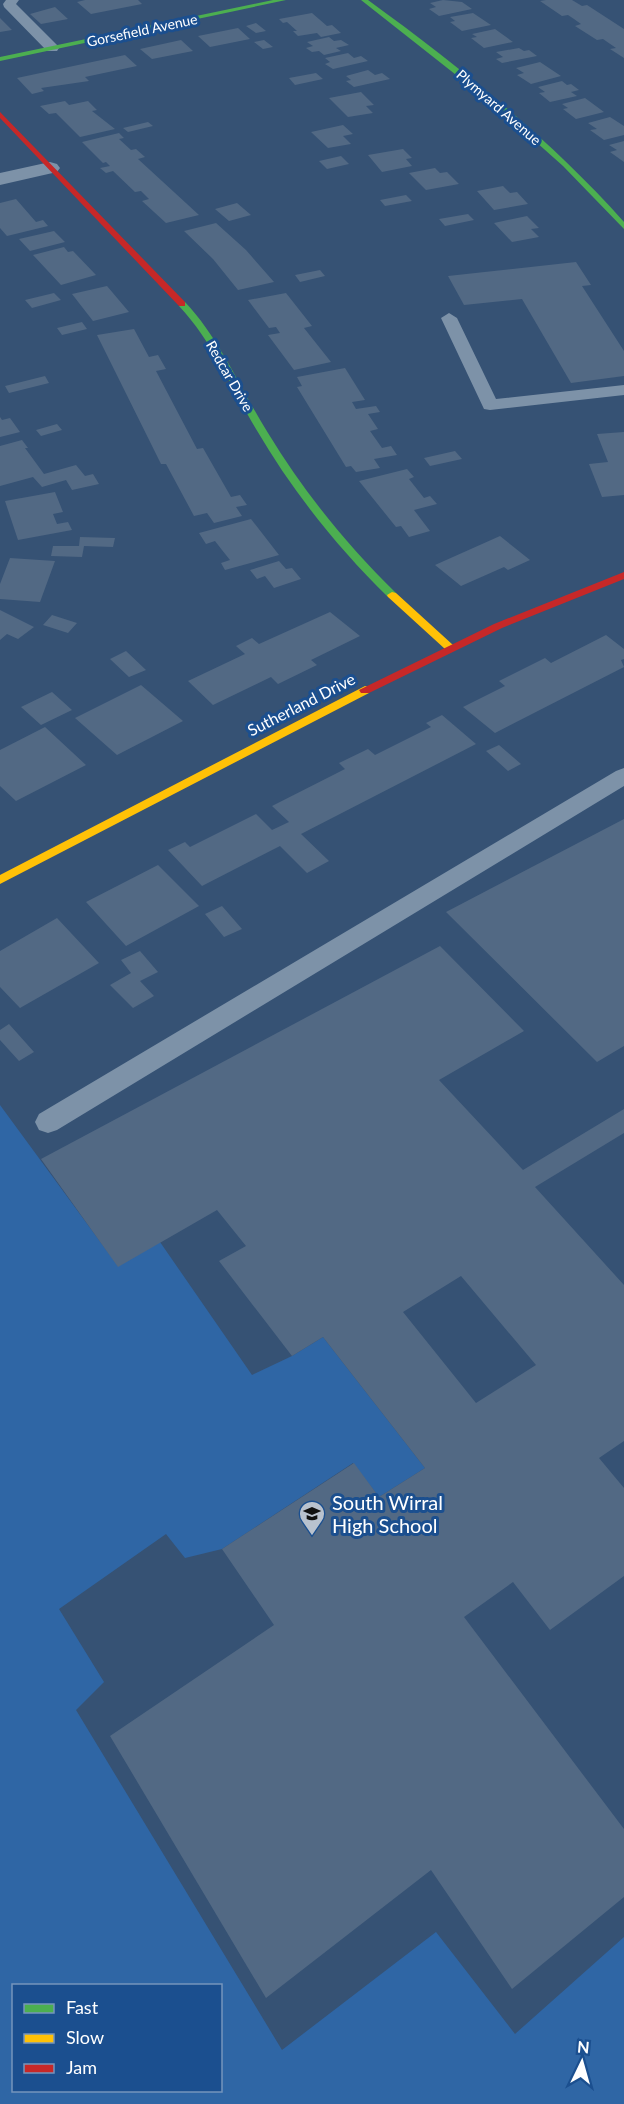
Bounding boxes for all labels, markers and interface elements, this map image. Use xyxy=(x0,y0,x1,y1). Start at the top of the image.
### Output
street label: Gorsefield Avenue xyxy=(85,10,199,50)
street label: Plymyard Avenue xyxy=(453,66,545,148)
street label: Redcar Drive xyxy=(203,338,257,414)
street label: Sutherland Drive xyxy=(244,669,358,739)
place label: South Wirral High School xyxy=(332,1490,443,1537)
school or university icon: South Wirral High School xyxy=(297,1499,327,1537)
legend xyxy=(12,1984,222,2092)
text: Fast xyxy=(66,1996,99,2018)
text: Slow xyxy=(66,2026,104,2048)
north arrow xyxy=(552,2032,612,2092)
text: N xyxy=(576,2037,590,2057)
text: Jam xyxy=(66,2056,97,2078)

